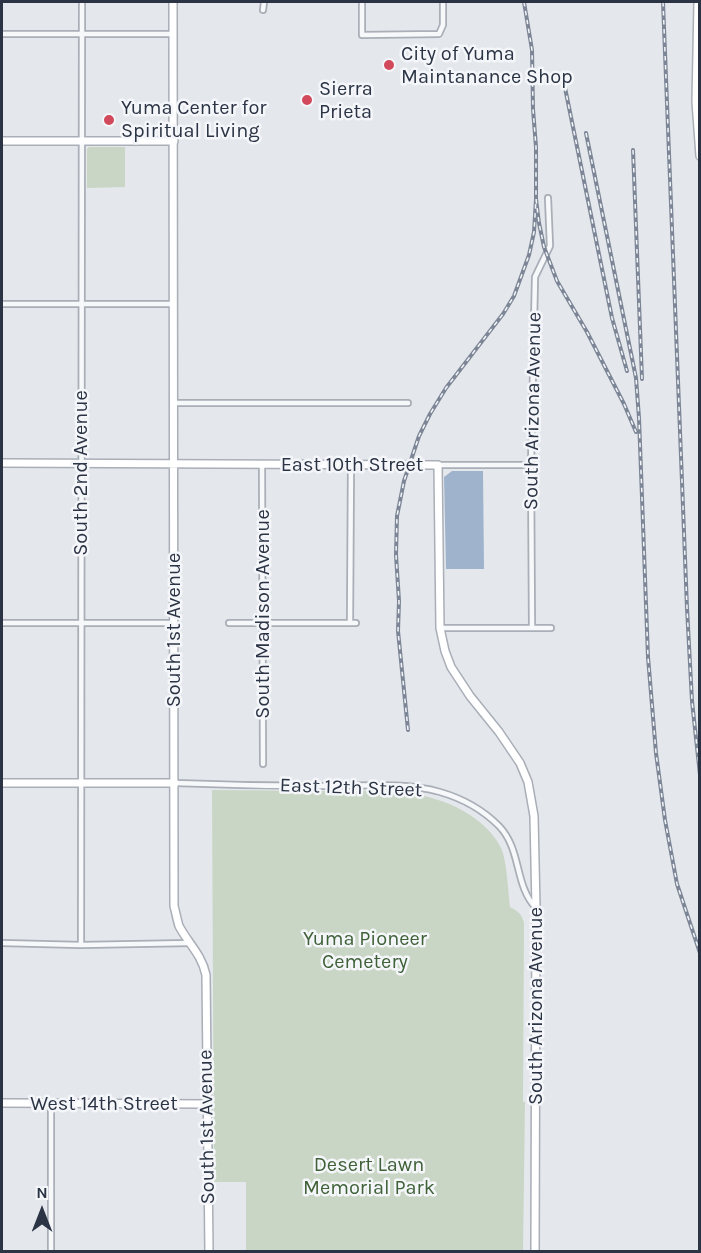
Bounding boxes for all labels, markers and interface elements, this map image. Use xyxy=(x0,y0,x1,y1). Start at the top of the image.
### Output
place label: City of Yuma Maintanance Shop xyxy=(401,42,573,89)
marker: City of Yuma Maintanance Shop xyxy=(382,58,396,72)
place label: Sierra Prieta xyxy=(319,77,373,124)
marker: Sierra Prieta xyxy=(300,93,314,107)
place label: Yuma Center for Spiritual Living xyxy=(121,96,267,143)
marker: Yuma Center for Spiritual Living xyxy=(102,113,116,127)
street label: South Arizona Avenue xyxy=(519,312,547,510)
street label: South 2nd Avenue xyxy=(69,390,93,556)
street label: East 10th Street xyxy=(281,453,423,477)
street label: South Madison Avenue xyxy=(251,509,275,719)
street label: South 1st Avenue xyxy=(162,553,186,707)
street label: East 12th Street xyxy=(279,774,423,802)
street label: South Arizona Avenue xyxy=(524,907,548,1105)
park label: Yuma Pioneer Cemetery xyxy=(303,927,427,974)
street label: South 1st Avenue xyxy=(194,1049,220,1205)
street label: West 14th Street xyxy=(30,1092,178,1116)
park label: Desert Lawn Memorial Park xyxy=(303,1153,435,1200)
north arrow xyxy=(12,1181,72,1241)
text: N xyxy=(36,1183,48,1202)

